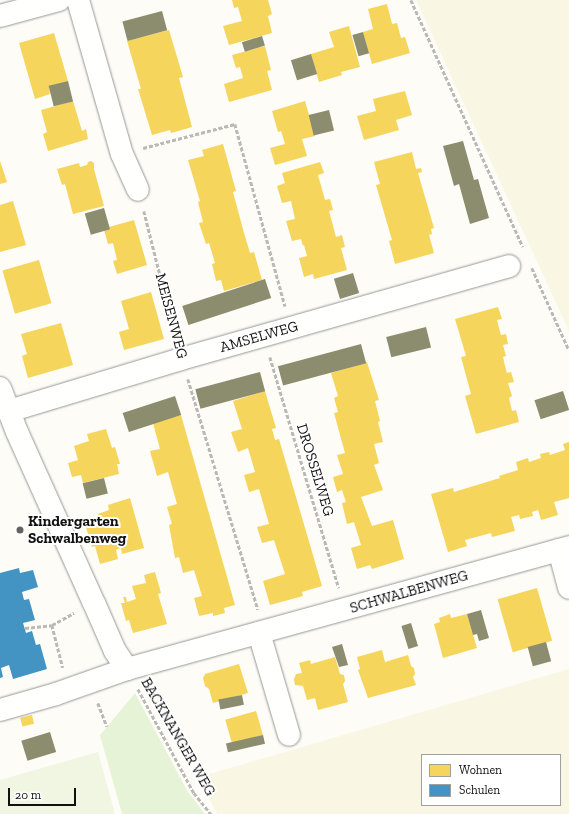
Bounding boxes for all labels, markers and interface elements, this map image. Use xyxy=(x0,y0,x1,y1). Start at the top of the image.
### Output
street label: MEISENWEG xyxy=(151,271,191,361)
street label: AMSELWEG xyxy=(218,317,300,357)
street label: DROSSELWEG xyxy=(292,421,338,519)
place label: Kindergarten Schwalbenweg xyxy=(28,512,126,547)
marker: Kindergarten Schwalbenweg xyxy=(15,525,25,535)
street label: SCHWALBENWEG xyxy=(348,567,470,617)
street label: BACKNANGER WEG xyxy=(137,675,219,799)
legend xyxy=(421,754,561,806)
text: Wohnen xyxy=(459,763,502,777)
scale bar xyxy=(10,780,78,806)
text: Schulen xyxy=(459,783,500,797)
text: 20 m xyxy=(15,788,41,802)

